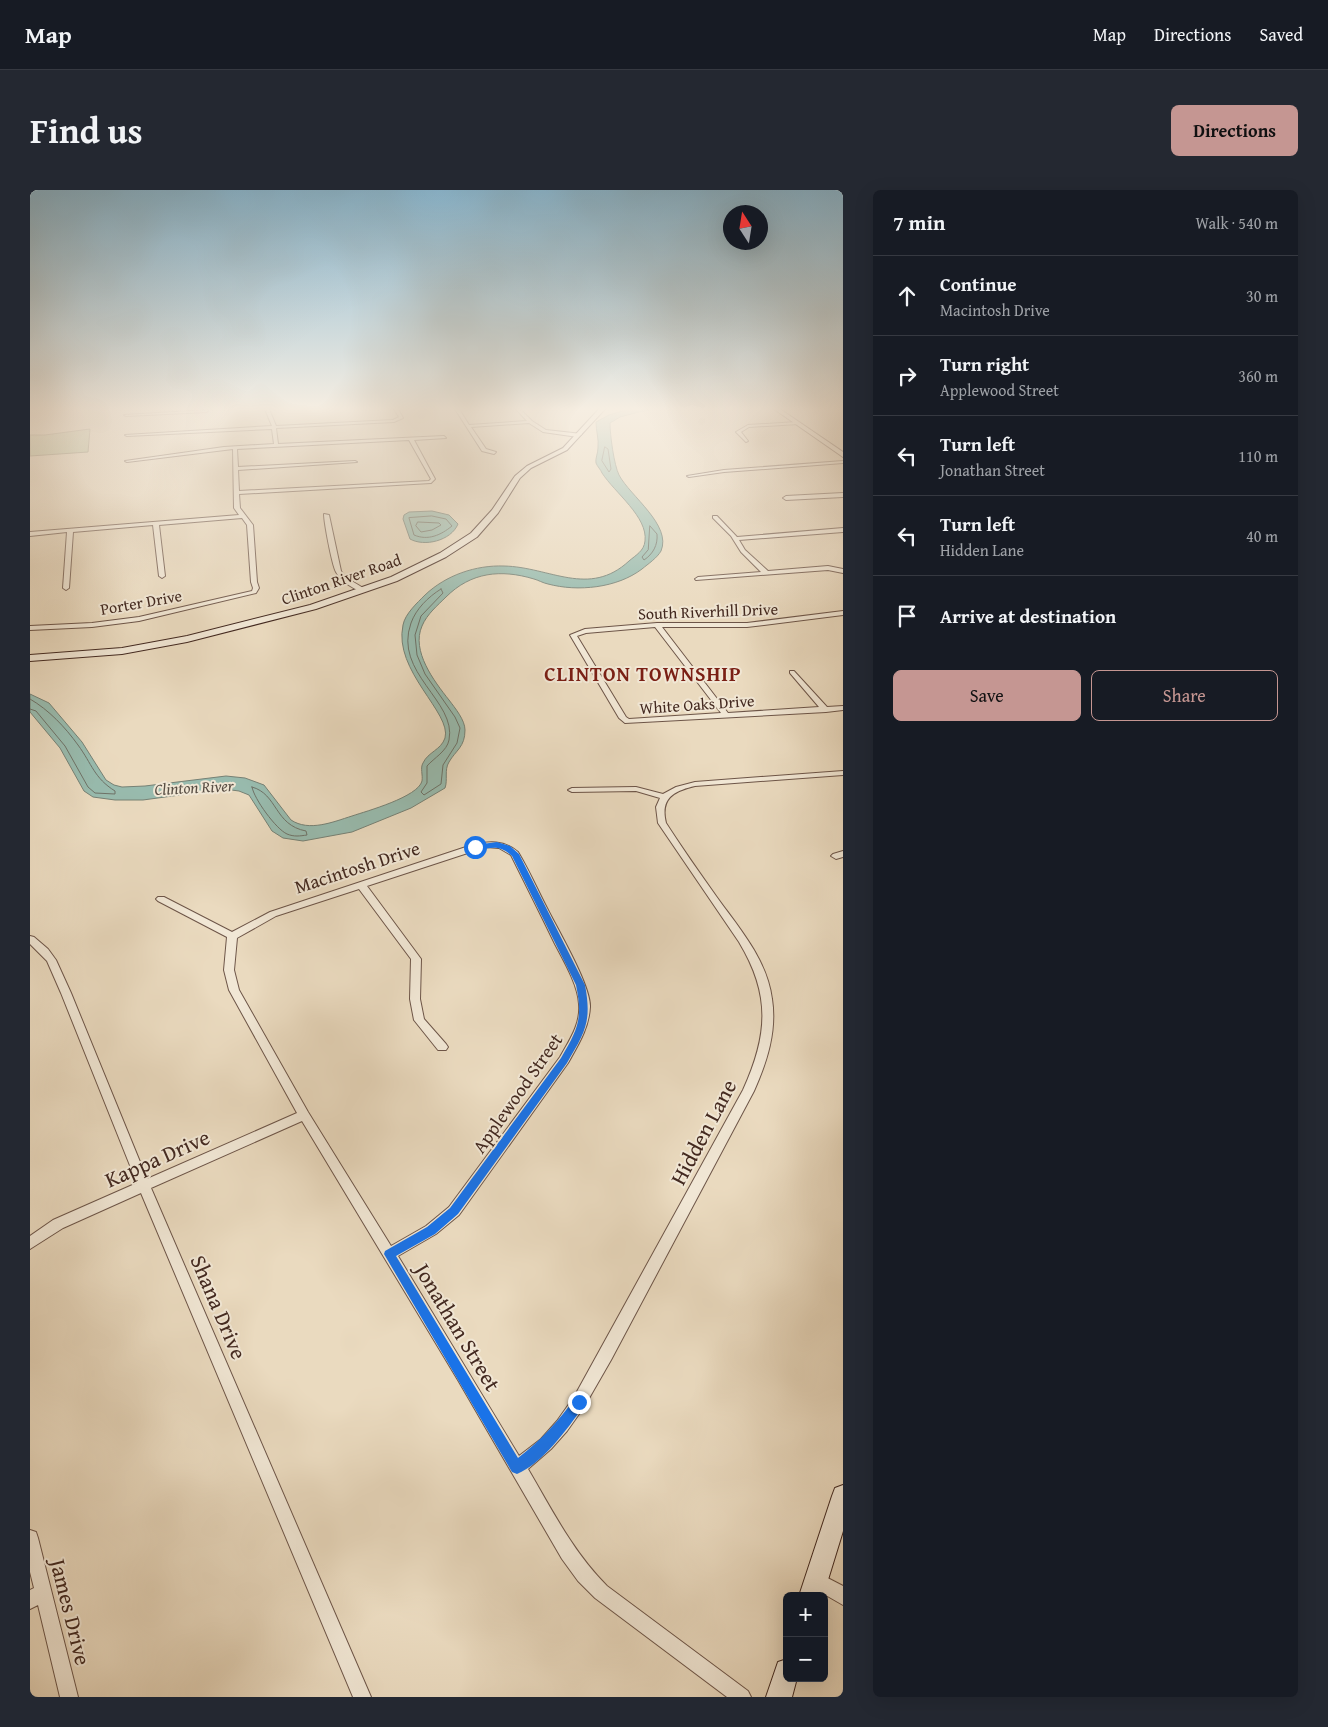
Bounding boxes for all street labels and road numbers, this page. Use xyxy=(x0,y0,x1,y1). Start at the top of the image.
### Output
street label: Clinton River Road xyxy=(278,547,405,611)
street label: Porter Drive xyxy=(98,583,184,621)
street label: South Riverhill Drive xyxy=(638,597,778,625)
street label: White Oaks Drive xyxy=(639,688,755,720)
street label: Macintosh Drive xyxy=(291,834,423,900)
street label: Applewood Street xyxy=(465,1027,569,1159)
street label: Hidden Lane xyxy=(662,1073,744,1191)
street label: Kappa Drive xyxy=(99,1121,215,1195)
street label: Shana Drive xyxy=(183,1250,255,1364)
street label: Jonathan Street xyxy=(406,1254,509,1397)
street label: James Drive xyxy=(42,1553,100,1669)

